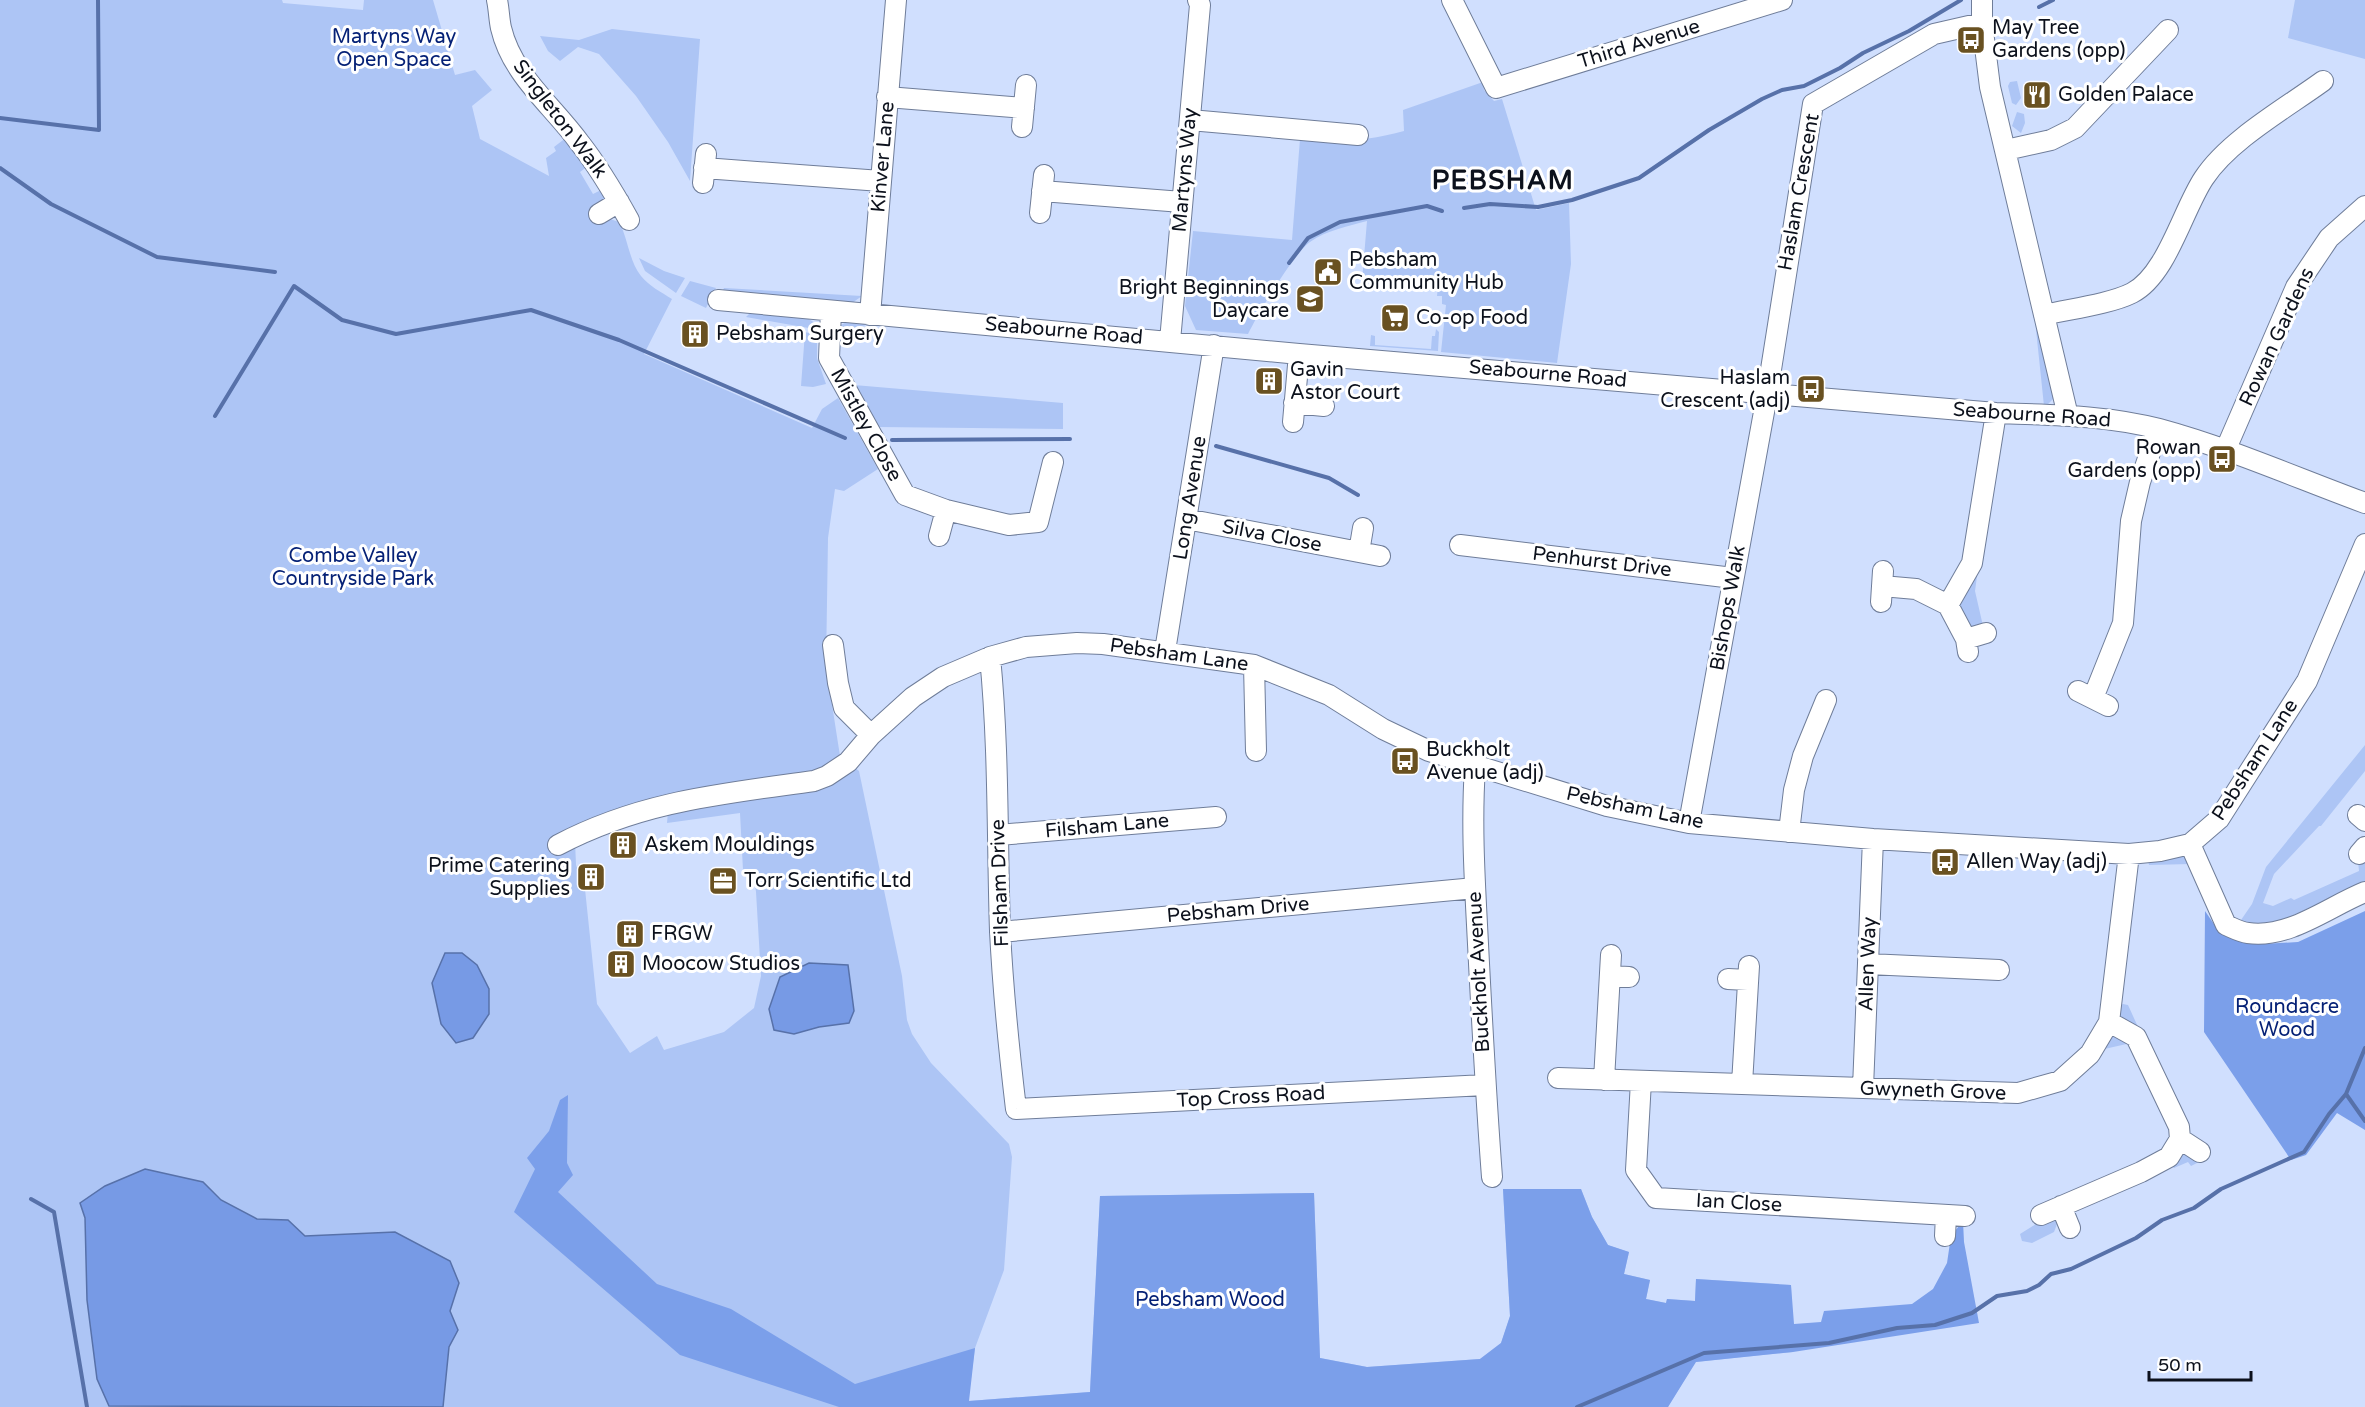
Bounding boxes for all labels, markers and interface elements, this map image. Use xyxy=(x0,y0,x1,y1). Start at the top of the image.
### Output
street label: Third Avenue xyxy=(1575,14,1703,74)
place label: May Tree Gardens (opp) xyxy=(1992,16,2126,63)
bus stop icon: May Tree Gardens (opp) xyxy=(1955,24,1987,56)
park label: Martyns Way Open Space xyxy=(332,25,457,72)
street label: Singleton Walk xyxy=(508,55,612,183)
restaurant icon: Golden Palace xyxy=(2021,79,2053,111)
place label: Golden Palace xyxy=(2058,83,2194,107)
street label: Kinver Lane xyxy=(866,101,900,213)
street label: Martyns Way xyxy=(1168,107,1202,233)
street label: Haslam Crescent xyxy=(1773,111,1825,272)
district label: PEBSHAM xyxy=(1432,165,1574,196)
place label: Pebsham Community Hub xyxy=(1349,248,1504,295)
public building icon: Pebsham Community Hub xyxy=(1312,256,1344,288)
street label: Rowan Gardens xyxy=(2234,264,2320,410)
place label: Bright Beginnings Daycare xyxy=(1119,276,1289,323)
school or university icon: Bright Beginnings Daycare xyxy=(1294,283,1326,315)
supermarket icon: Co-op Food xyxy=(1379,302,1411,334)
place label: Co-op Food xyxy=(1416,306,1528,330)
street label: Seabourne Road xyxy=(984,312,1144,350)
building icon: Pebsham Surgery xyxy=(679,318,711,350)
place label: Pebsham Surgery xyxy=(716,322,884,346)
street label: Seabourne Road xyxy=(1468,355,1628,393)
place label: Gavin Astor Court xyxy=(1290,358,1401,405)
street label: Mistley Close xyxy=(825,364,907,486)
building icon: Gavin Astor Court xyxy=(1253,365,1285,397)
place label: Haslam Crescent (adj) xyxy=(1660,366,1790,413)
bus stop icon: Haslam Crescent (adj) xyxy=(1795,373,1827,405)
street label: Seabourne Road xyxy=(1952,398,2112,432)
street label: Long Avenue xyxy=(1168,434,1212,562)
place label: Rowan Gardens (opp) xyxy=(2067,436,2201,483)
bus stop icon: Rowan Gardens (opp) xyxy=(2206,443,2238,475)
street label: Silva Close xyxy=(1220,515,1324,557)
street label: Penhurst Drive xyxy=(1531,542,1673,582)
street label: Bishops Walk xyxy=(1705,543,1751,672)
park label: Combe Valley Countryside Park xyxy=(272,544,434,591)
street label: Pebsham Lane xyxy=(1108,633,1250,677)
street label: Pebsham Lane xyxy=(2207,695,2303,825)
place label: Buckholt Avenue (adj) xyxy=(1426,738,1544,785)
bus stop icon: Buckholt Avenue (adj) xyxy=(1389,745,1421,777)
street label: Pebsham Lane xyxy=(1564,782,1706,834)
street label: Filsham Lane xyxy=(1044,809,1170,843)
street label: Filsham Drive xyxy=(986,819,1014,947)
building icon: Askem Mouldings xyxy=(607,829,639,861)
place label: Askem Mouldings xyxy=(644,833,814,857)
bus stop icon: Allen Way (adj) xyxy=(1929,846,1961,878)
place label: Allen Way (adj) xyxy=(1966,850,2107,874)
place label: Prime Catering Supplies xyxy=(428,854,570,901)
building icon: Prime Catering Supplies xyxy=(575,861,607,893)
office icon: Torr Scientific Ltd xyxy=(707,865,739,897)
place label: Torr Scientific Ltd xyxy=(744,869,912,893)
street label: Buckholt Avenue xyxy=(1463,891,1495,1053)
street label: Pebsham Drive xyxy=(1166,892,1310,928)
street label: Allen Way xyxy=(1854,916,1882,1012)
building icon: FRGW xyxy=(614,918,646,950)
place label: FRGW xyxy=(651,922,713,946)
building icon: Moocow Studios xyxy=(605,948,637,980)
place label: Moocow Studios xyxy=(642,952,800,976)
park label: Roundacre Wood xyxy=(2235,995,2339,1042)
street label: Gwyneth Grove xyxy=(1859,1076,2007,1106)
street label: Top Cross Road xyxy=(1176,1081,1326,1113)
street label: Ian Close xyxy=(1695,1189,1783,1217)
park label: Pebsham Wood xyxy=(1135,1288,1285,1312)
scale bar xyxy=(2149,1344,2251,1382)
text: 50 m xyxy=(2158,1354,2202,1376)

